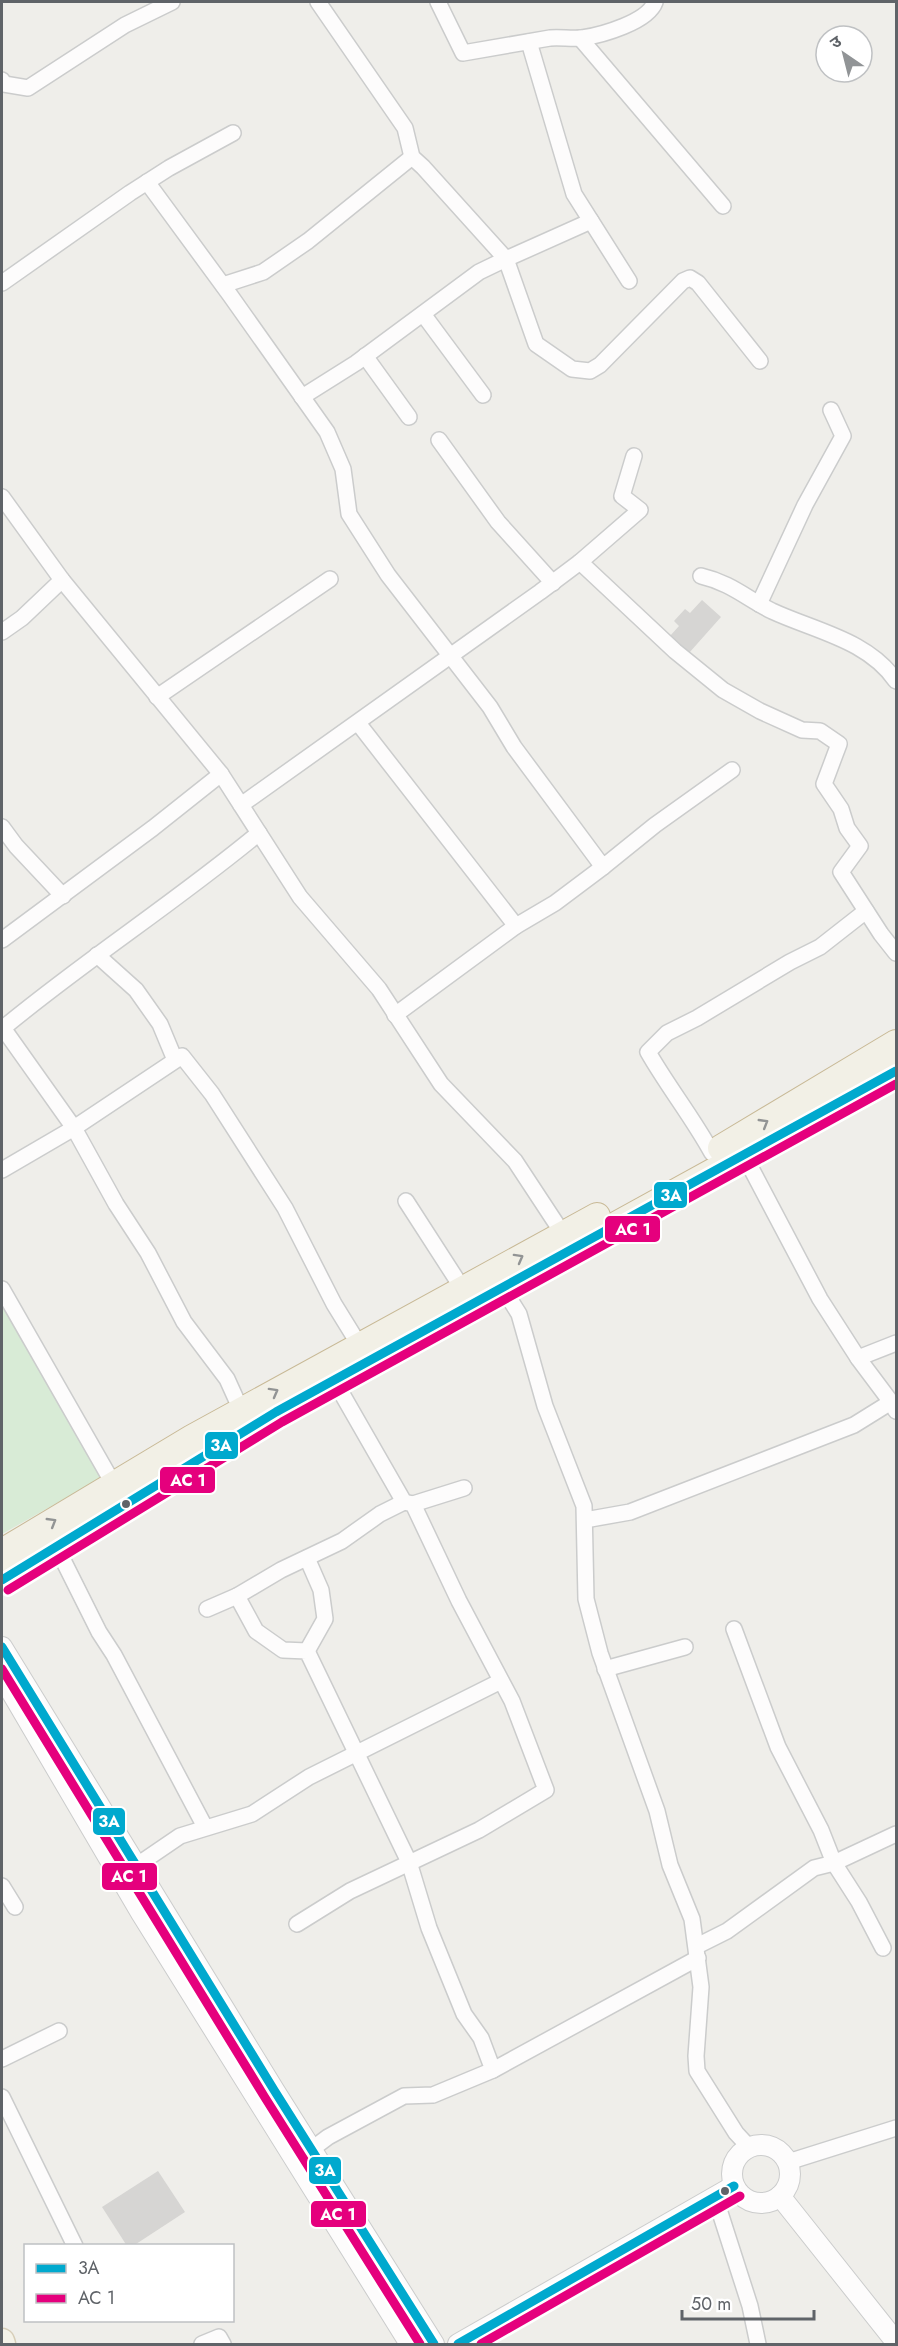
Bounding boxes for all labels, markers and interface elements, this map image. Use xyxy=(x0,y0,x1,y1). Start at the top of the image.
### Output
north arrow xyxy=(814,24,874,84)
text: उ xyxy=(825,30,847,54)
one-way arrow xyxy=(758,1119,768,1131)
line badge: 3A xyxy=(653,1181,688,1209)
text: 3A xyxy=(660,1184,682,1207)
line badge: AC 1 xyxy=(604,1215,661,1243)
text: AC 1 xyxy=(614,1218,651,1241)
one-way arrow xyxy=(513,1254,523,1265)
one-way arrow xyxy=(268,1388,279,1399)
line badge: 3A xyxy=(204,1431,239,1460)
text: 3A xyxy=(210,1434,232,1457)
line badge: AC 1 xyxy=(159,1466,216,1494)
text: AC 1 xyxy=(169,1469,206,1492)
unlabelled marker xyxy=(120,1498,132,1510)
one-way arrow xyxy=(46,1518,56,1529)
line badge: 3A xyxy=(92,1807,126,1836)
text: 3A xyxy=(98,1810,120,1833)
line badge: AC 1 xyxy=(101,1862,158,1891)
text: AC 1 xyxy=(110,1865,147,1888)
line badge: 3A xyxy=(308,2156,342,2185)
text: 3A xyxy=(314,2159,336,2182)
unlabelled marker xyxy=(719,2185,731,2197)
line badge: AC 1 xyxy=(310,2200,367,2228)
text: AC 1 xyxy=(319,2203,356,2226)
legend xyxy=(24,2244,234,2322)
text: 3A xyxy=(78,2255,100,2281)
scale bar xyxy=(682,2283,814,2321)
text: AC 1 xyxy=(78,2285,115,2311)
text: 50 m xyxy=(691,2291,731,2317)

